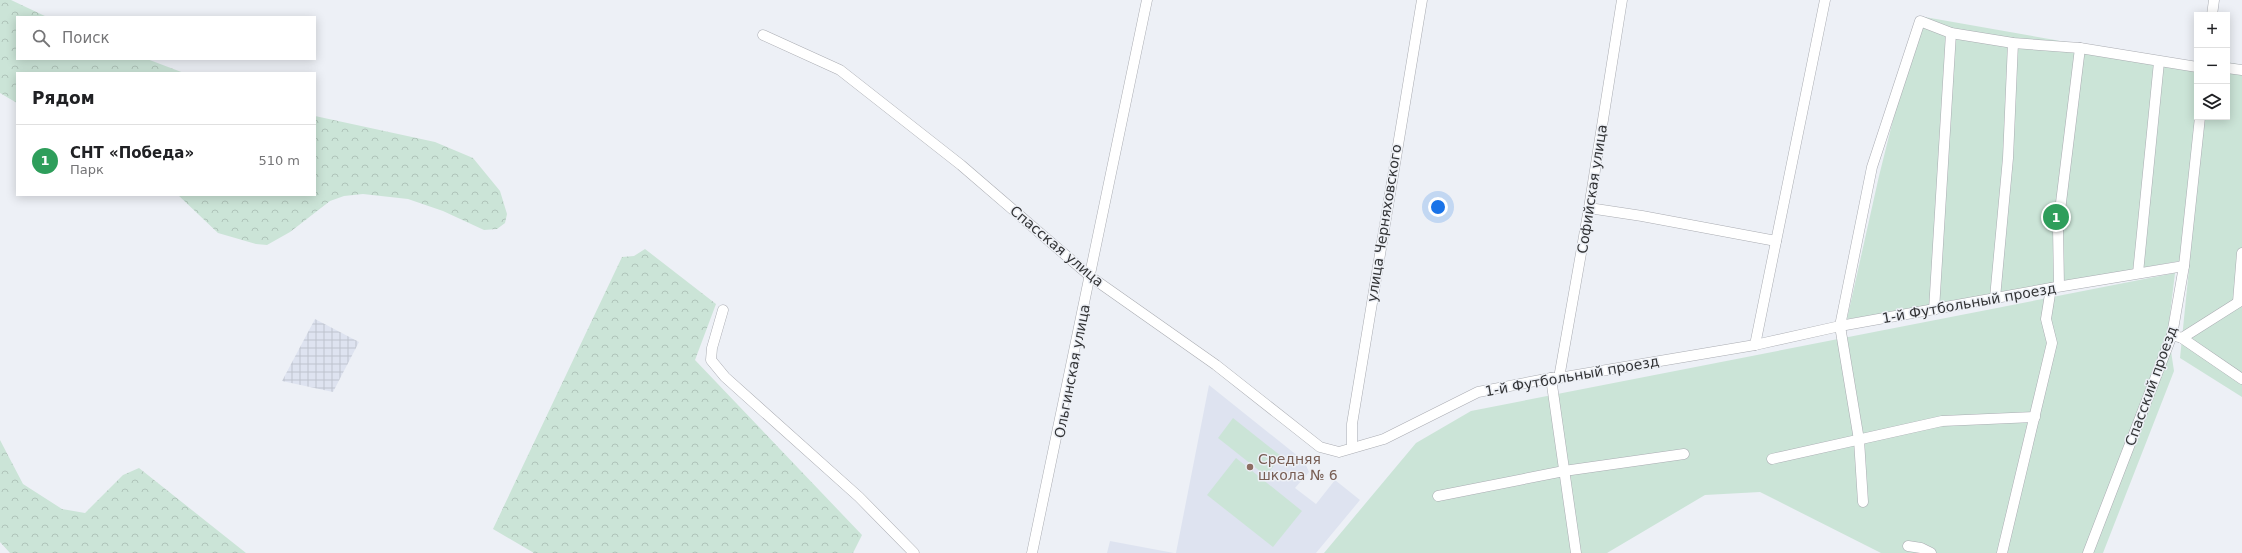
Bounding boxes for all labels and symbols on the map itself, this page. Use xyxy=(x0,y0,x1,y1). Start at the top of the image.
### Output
street label: Софийская улица xyxy=(1574,123,1610,255)
street label: улица Черняховского xyxy=(1364,143,1404,303)
your location xyxy=(1428,197,1448,217)
street label: Спасская улица xyxy=(1007,202,1107,290)
pin: 1 xyxy=(2043,202,2069,232)
street label: 1-й Футбольный проезд xyxy=(1881,280,2057,326)
street label: Ольгинская улица xyxy=(1051,303,1093,439)
street label: Спасский проезд xyxy=(2122,324,2180,448)
street label: 1-й Футбольный проезд xyxy=(1484,353,1660,399)
place label: Средняя школа № 6 xyxy=(1258,451,1338,483)
marker: Средняя школа № 6 xyxy=(1245,462,1255,472)

